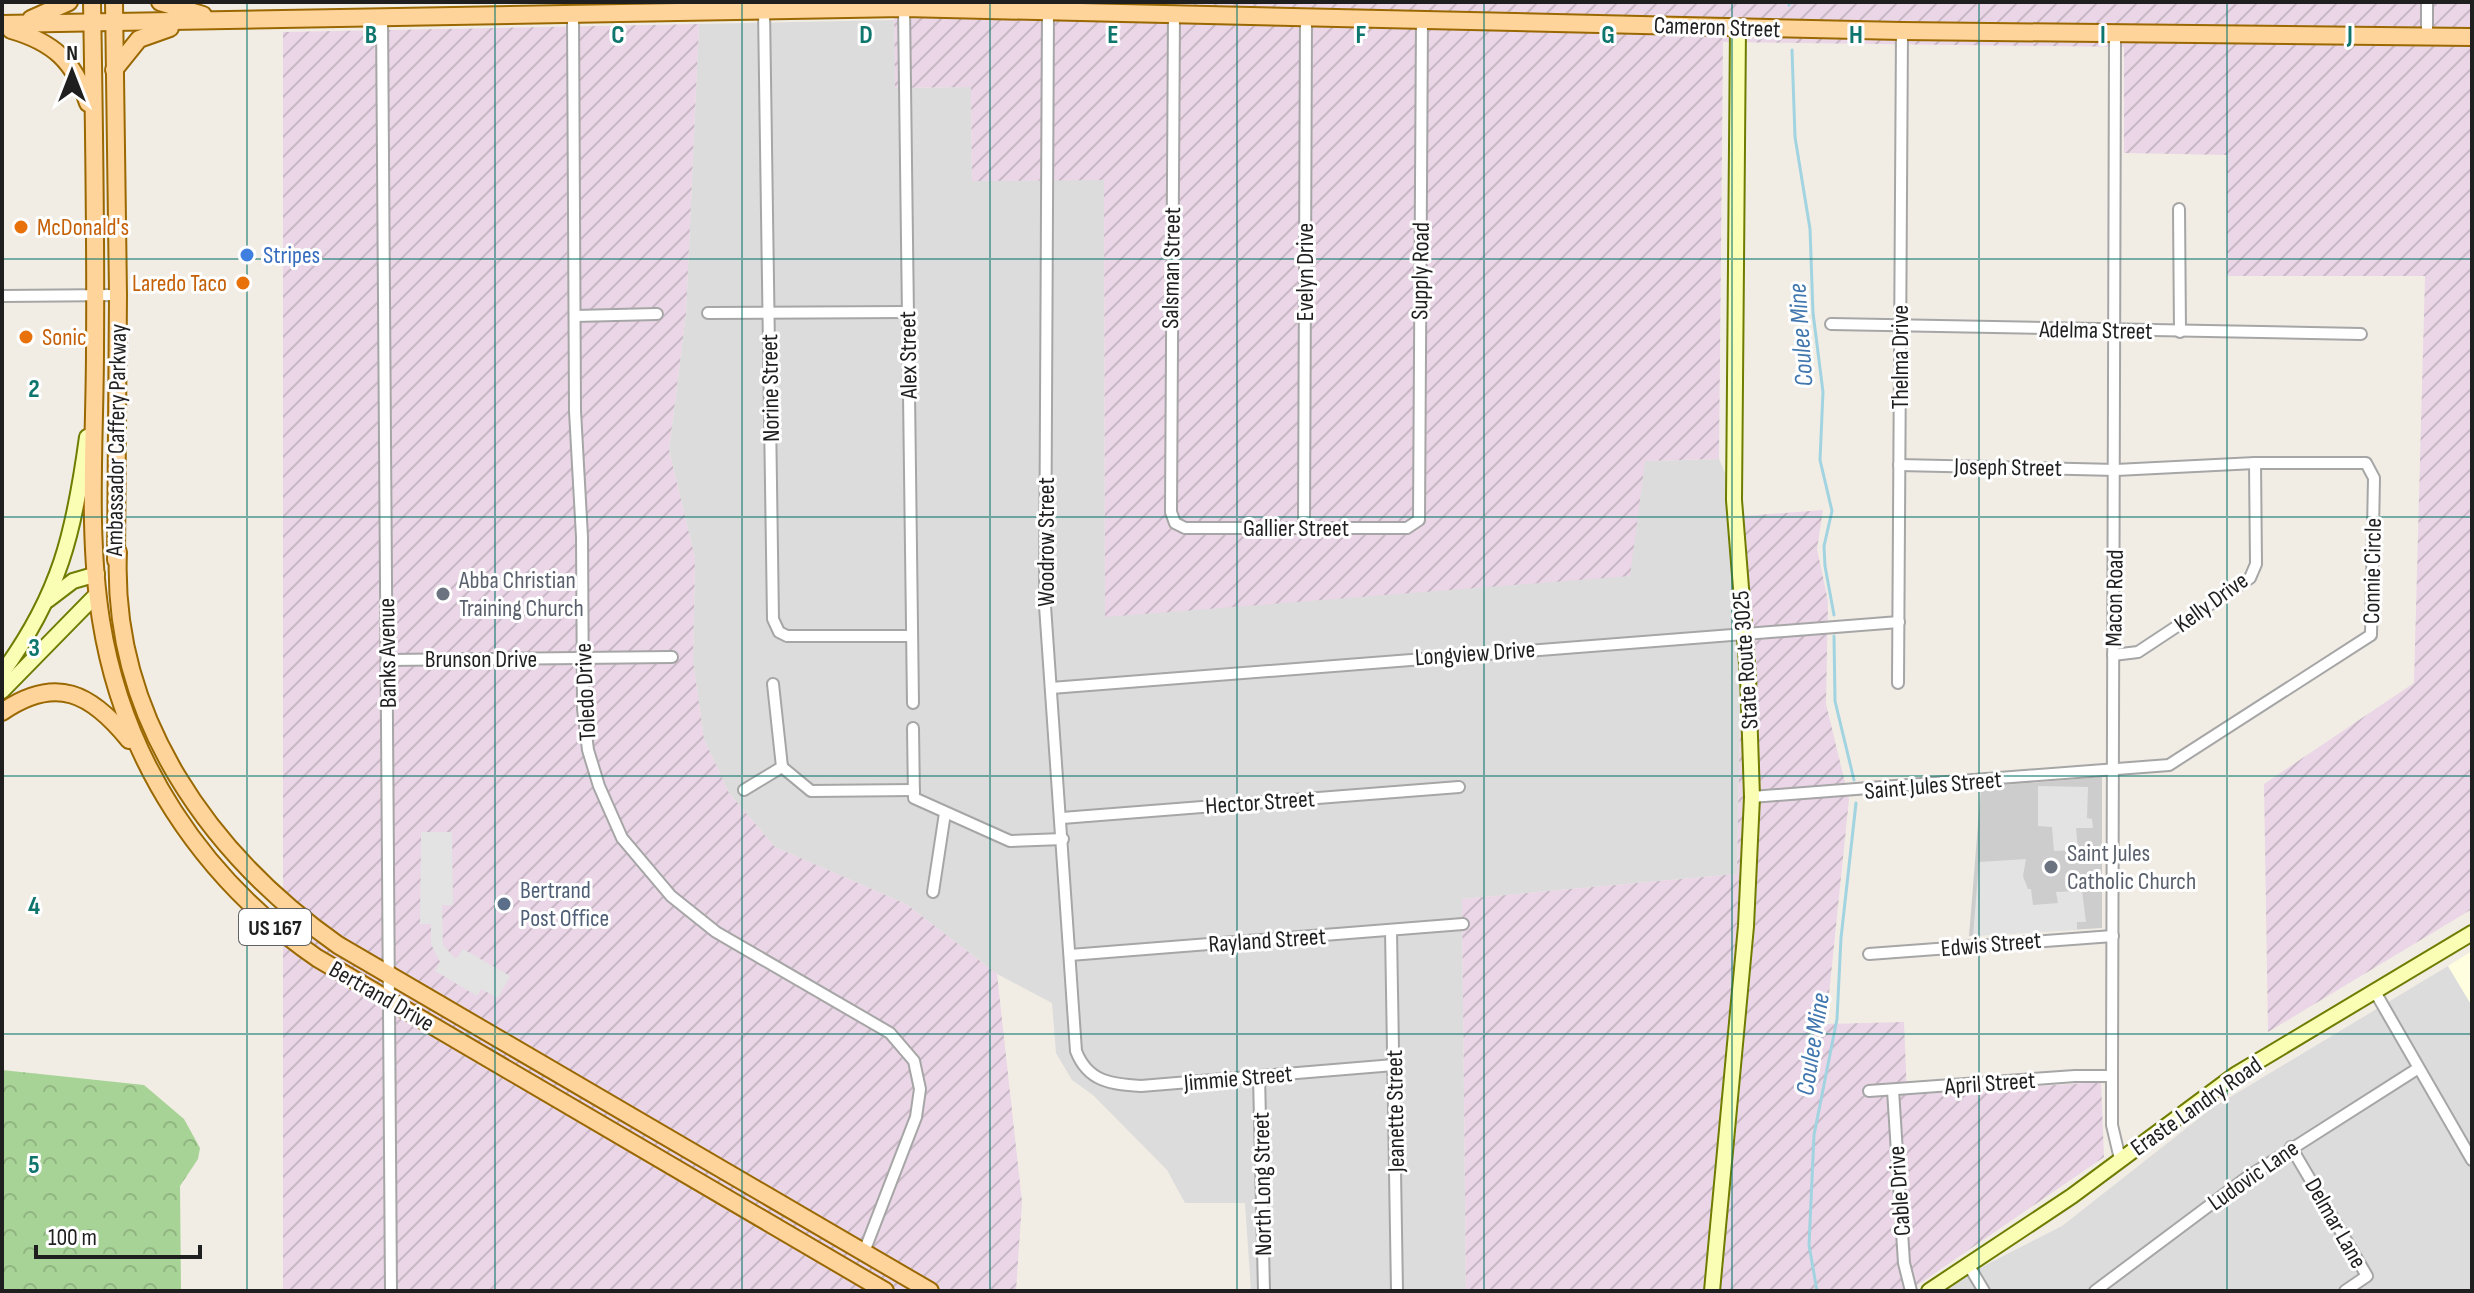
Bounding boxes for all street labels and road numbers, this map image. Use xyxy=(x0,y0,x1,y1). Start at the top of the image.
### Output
street label: Cameron Street xyxy=(1653,11,1781,44)
street label: Salsman Street xyxy=(1156,207,1187,329)
street label: Supply Road xyxy=(1405,222,1436,320)
street label: Evelyn Drive xyxy=(1291,223,1320,321)
street label: Thelma Drive xyxy=(1886,305,1915,409)
street label: Alex Street xyxy=(893,311,924,400)
street label: Adelma Street xyxy=(2038,315,2153,346)
street label: Ambassador Caffery Parkway xyxy=(100,324,133,557)
street label: Norine Street xyxy=(755,334,786,442)
street label: Joseph Street xyxy=(1953,452,2062,483)
street label: Woodrow Street xyxy=(1032,477,1061,607)
street label: Gallier Street xyxy=(1243,514,1349,543)
street label: Connie Circle xyxy=(2357,518,2388,624)
street label: Macon Road xyxy=(2099,549,2130,647)
street label: Kelly Drive xyxy=(2169,566,2254,639)
street label: State Route 3025 xyxy=(1726,590,1765,730)
street label: Banks Avenue xyxy=(372,598,403,708)
street label: Longview Drive xyxy=(1414,635,1536,672)
street label: Toledo Drive xyxy=(568,642,603,742)
street label: Brunson Drive xyxy=(425,645,537,674)
street label: Saint Jules Street xyxy=(1863,765,2003,806)
street label: Hector Street xyxy=(1204,784,1316,821)
road number: US 167 xyxy=(239,909,311,945)
street label: Rayland Street xyxy=(1207,922,1327,959)
street label: Edwis Street xyxy=(1940,926,2042,963)
street label: Bertrand Drive xyxy=(324,955,439,1038)
street label: Jeanette Street xyxy=(1380,1050,1411,1173)
street label: Eraste Landry Road xyxy=(2125,1051,2267,1162)
street label: Jimmie Street xyxy=(1182,1059,1293,1098)
street label: April Street xyxy=(1943,1066,2036,1101)
street label: North Long Street xyxy=(1247,1112,1278,1256)
street label: Ludovic Lane xyxy=(2202,1134,2304,1217)
street label: Cable Drive xyxy=(1882,1145,1917,1237)
street label: Delmar Lane xyxy=(2298,1173,2373,1274)

